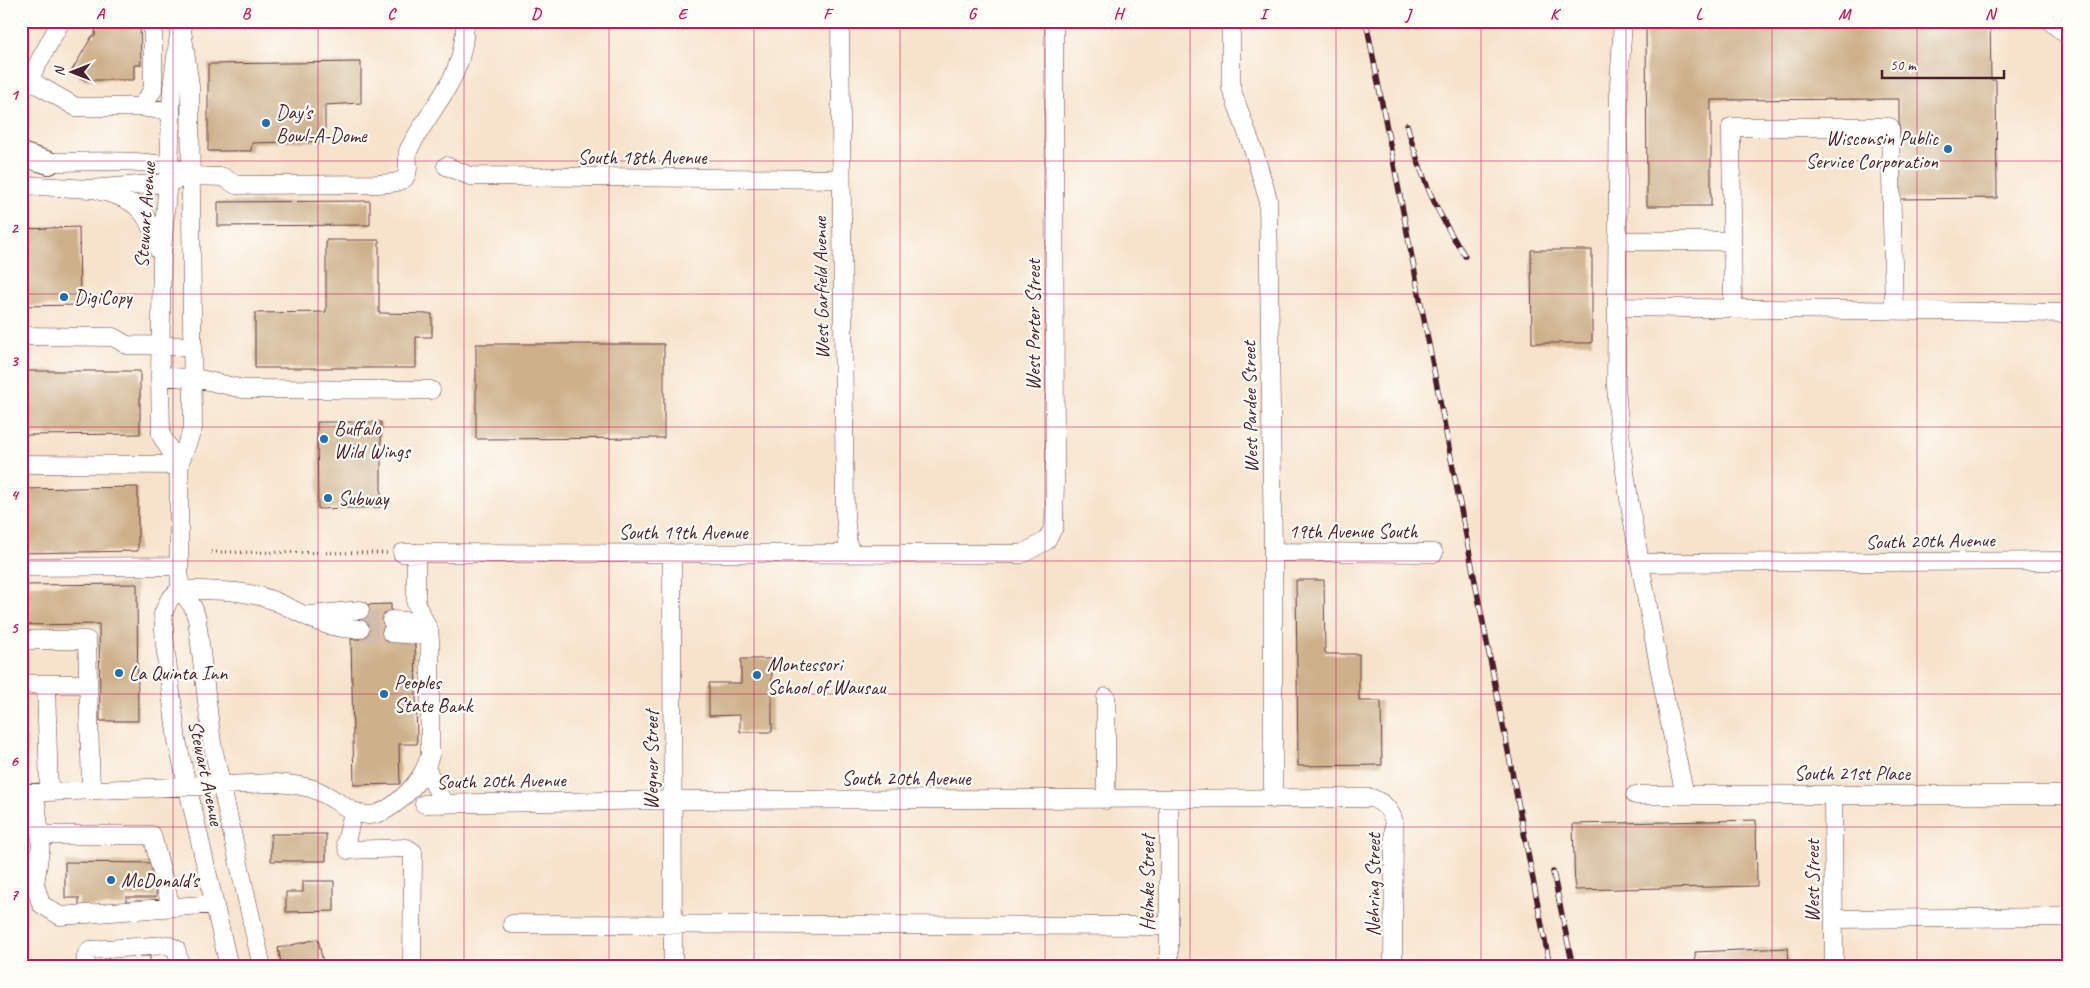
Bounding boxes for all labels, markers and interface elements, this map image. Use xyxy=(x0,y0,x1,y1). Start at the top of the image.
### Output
text: A xyxy=(96,4,106,24)
text: B xyxy=(242,4,252,24)
text: C xyxy=(387,4,397,24)
text: D xyxy=(531,4,542,24)
text: E xyxy=(678,4,689,24)
text: F xyxy=(823,4,834,24)
text: G xyxy=(968,4,978,24)
text: H xyxy=(1113,4,1125,24)
text: I xyxy=(1260,4,1270,24)
text: J xyxy=(1404,4,1413,24)
text: K xyxy=(1550,4,1562,24)
text: L xyxy=(1696,4,1704,24)
text: M xyxy=(1838,4,1852,24)
text: N xyxy=(1985,4,1998,24)
north arrow xyxy=(48,48,98,98)
scale bar xyxy=(1882,48,2005,80)
text: 50 m xyxy=(1890,56,1917,75)
text: N xyxy=(51,65,68,76)
text: 1 xyxy=(10,85,19,105)
place label: Day's Bowl-A-Dome xyxy=(276,100,368,148)
marker: Day's Bowl-A-Dome xyxy=(260,117,272,129)
place label: Wisconsin Public Service Corporation xyxy=(1806,126,1939,174)
marker: Wisconsin Public Service Corporation xyxy=(1942,143,1954,155)
street label: South 18th Avenue xyxy=(577,145,708,170)
street label: Stewart Avenue xyxy=(129,160,161,269)
street label: West Garfield Avenue xyxy=(807,215,835,359)
text: 2 xyxy=(10,218,19,238)
street label: West Porter Street xyxy=(1021,257,1046,391)
place label: DigiCopy xyxy=(74,285,134,310)
marker: DigiCopy xyxy=(58,291,70,303)
street label: West Pardee Street xyxy=(1236,339,1264,473)
text: 3 xyxy=(10,351,19,371)
place label: Buffalo Wild Wings xyxy=(334,416,412,464)
marker: Buffalo Wild Wings xyxy=(318,433,330,445)
text: 4 xyxy=(10,485,19,505)
place label: Subway xyxy=(338,486,391,511)
marker: Subway xyxy=(322,492,334,504)
street label: 19th Avenue South xyxy=(1288,519,1418,544)
street label: South 19th Avenue xyxy=(618,520,749,545)
street label: South 20th Avenue xyxy=(1865,527,1996,555)
text: 5 xyxy=(11,618,20,638)
place label: Montessori School of Wausau xyxy=(767,652,887,700)
place label: La Quinta Inn xyxy=(129,661,228,686)
marker: La Quinta Inn xyxy=(113,667,125,679)
marker: Montessori School of Wausau xyxy=(751,669,763,681)
place label: Peoples State Bank xyxy=(394,670,474,718)
marker: Peoples State Bank xyxy=(378,688,390,700)
street label: Wegner Street xyxy=(639,707,664,810)
street label: Stewart Avenue xyxy=(183,718,230,829)
text: 6 xyxy=(10,751,19,771)
street label: South 21st Place xyxy=(1794,761,1911,786)
street label: South 20th Avenue xyxy=(841,766,972,791)
street label: South 20th Avenue xyxy=(436,767,567,795)
street label: Nehring Street xyxy=(1361,831,1386,937)
street label: Helmke Street xyxy=(1135,832,1160,931)
street label: West Street xyxy=(1800,837,1825,922)
place label: McDonald's xyxy=(121,868,201,893)
marker: McDonald's xyxy=(105,874,117,886)
text: 7 xyxy=(10,885,19,905)

